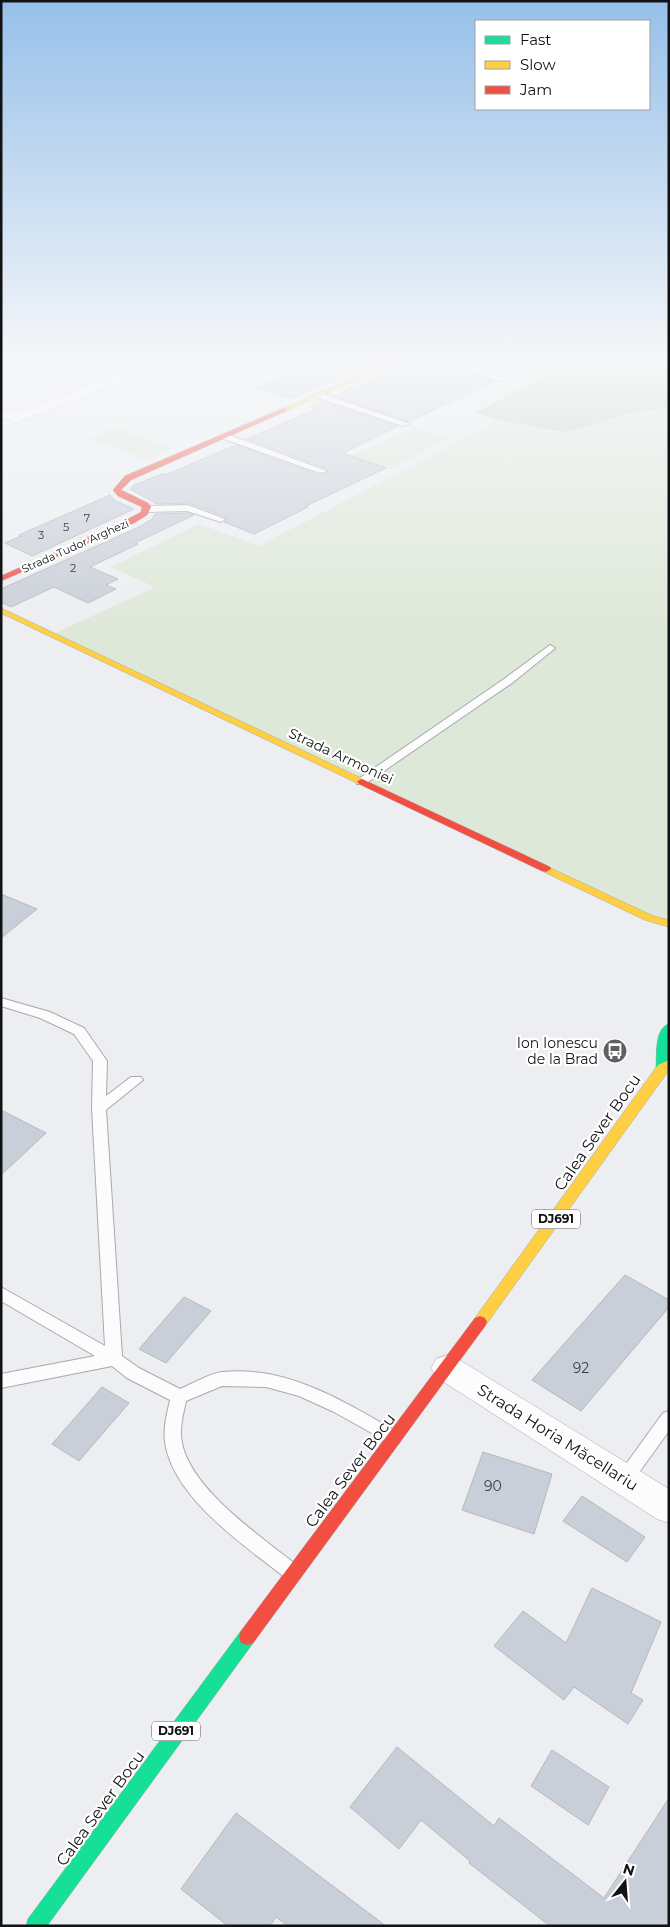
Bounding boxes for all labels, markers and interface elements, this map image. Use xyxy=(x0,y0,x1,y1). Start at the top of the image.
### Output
legend xyxy=(475,20,650,110)
text: Fast xyxy=(520,30,551,49)
text: Slow xyxy=(520,55,556,74)
text: Jam xyxy=(519,80,552,99)
house number: 7 xyxy=(84,511,90,525)
street label: Strada Tudor Arghezi xyxy=(19,516,131,576)
house number: 5 xyxy=(63,520,69,534)
house number: 3 xyxy=(38,528,44,542)
house number: 2 xyxy=(70,561,76,575)
street label: Strada Armoniei xyxy=(286,724,396,788)
place label: Ion Ionescu de la Brad xyxy=(517,1034,598,1068)
bus stop icon: Ion Ionescu de la Brad xyxy=(602,1038,628,1064)
street label: Calea Sever Bocu xyxy=(550,1070,645,1194)
road number: DJ691 xyxy=(532,1210,580,1228)
house number: 92 xyxy=(573,1359,589,1377)
street label: Strada Horia Măcellariu xyxy=(474,1380,642,1495)
street label: Calea Sever Bocu xyxy=(301,1410,399,1531)
house number: 90 xyxy=(484,1477,502,1495)
road number: DJ691 xyxy=(152,1722,200,1740)
street label: Calea Sever Bocu xyxy=(52,1747,149,1870)
north arrow xyxy=(600,1857,650,1907)
text: N xyxy=(621,1859,637,1880)

